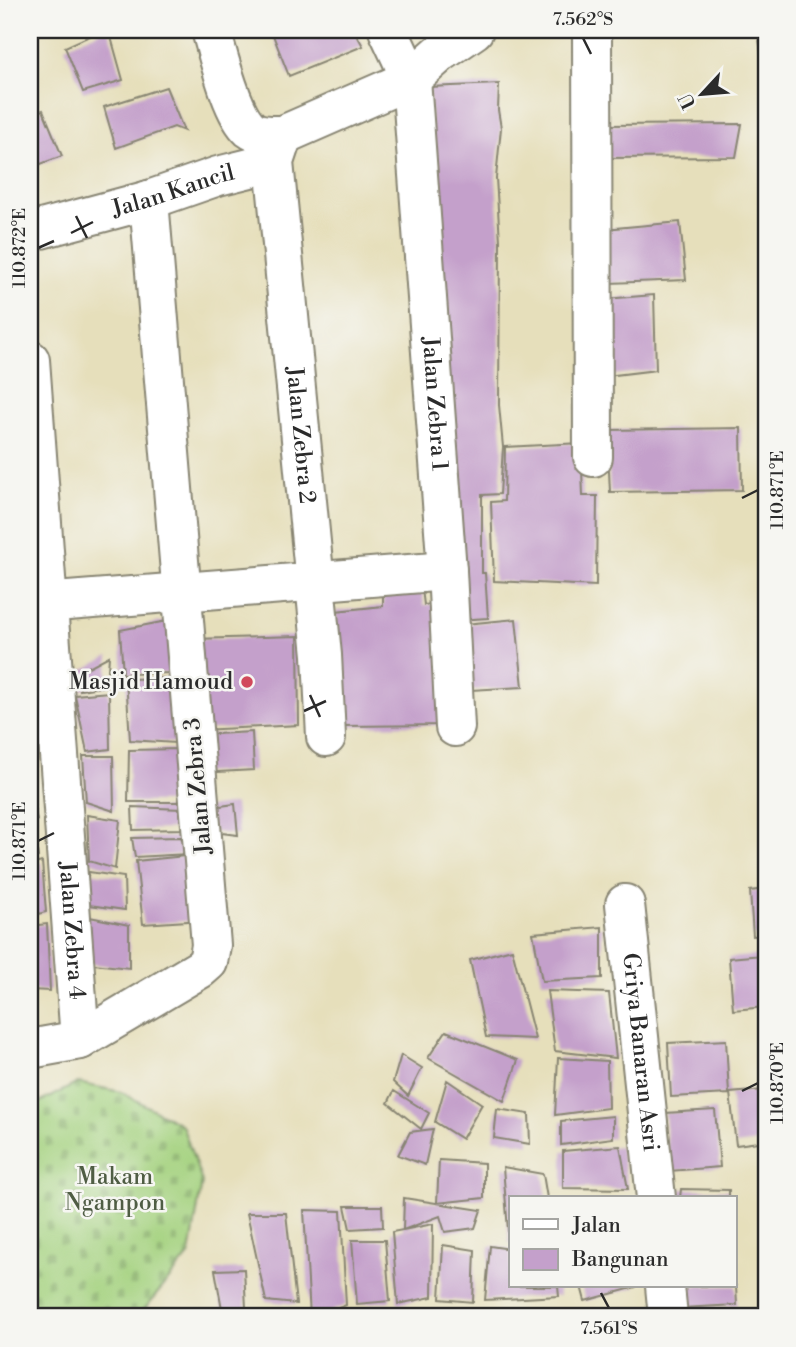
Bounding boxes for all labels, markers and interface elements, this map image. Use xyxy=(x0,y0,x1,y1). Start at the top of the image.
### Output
text: 7.562°S xyxy=(553,8,613,31)
north arrow xyxy=(666,60,736,130)
text: U xyxy=(673,89,702,113)
street label: Jalan Kancil xyxy=(108,158,238,224)
text: 110.872°E xyxy=(8,208,31,288)
street label: Jalan Zebra 1 xyxy=(416,335,454,472)
street label: Jalan Zebra 2 xyxy=(280,365,321,505)
text: 110.871°E xyxy=(766,451,789,529)
place label: Masjid Hamoud xyxy=(69,668,233,696)
marker: Masjid Hamoud xyxy=(239,674,255,690)
street label: Jalan Zebra 3 xyxy=(178,717,218,856)
text: 110.871°E xyxy=(8,802,31,880)
street label: Jalan Zebra 4 xyxy=(53,860,91,1000)
street label: Griya Banaran Asri xyxy=(616,952,665,1153)
text: 110.870°E xyxy=(766,1042,789,1124)
park label: Makam Ngampon xyxy=(65,1163,166,1217)
legend xyxy=(509,1196,736,1288)
text: Jalan xyxy=(571,1213,621,1239)
text: Bangunan xyxy=(571,1247,669,1273)
text: 7.561°S xyxy=(580,1317,638,1340)

